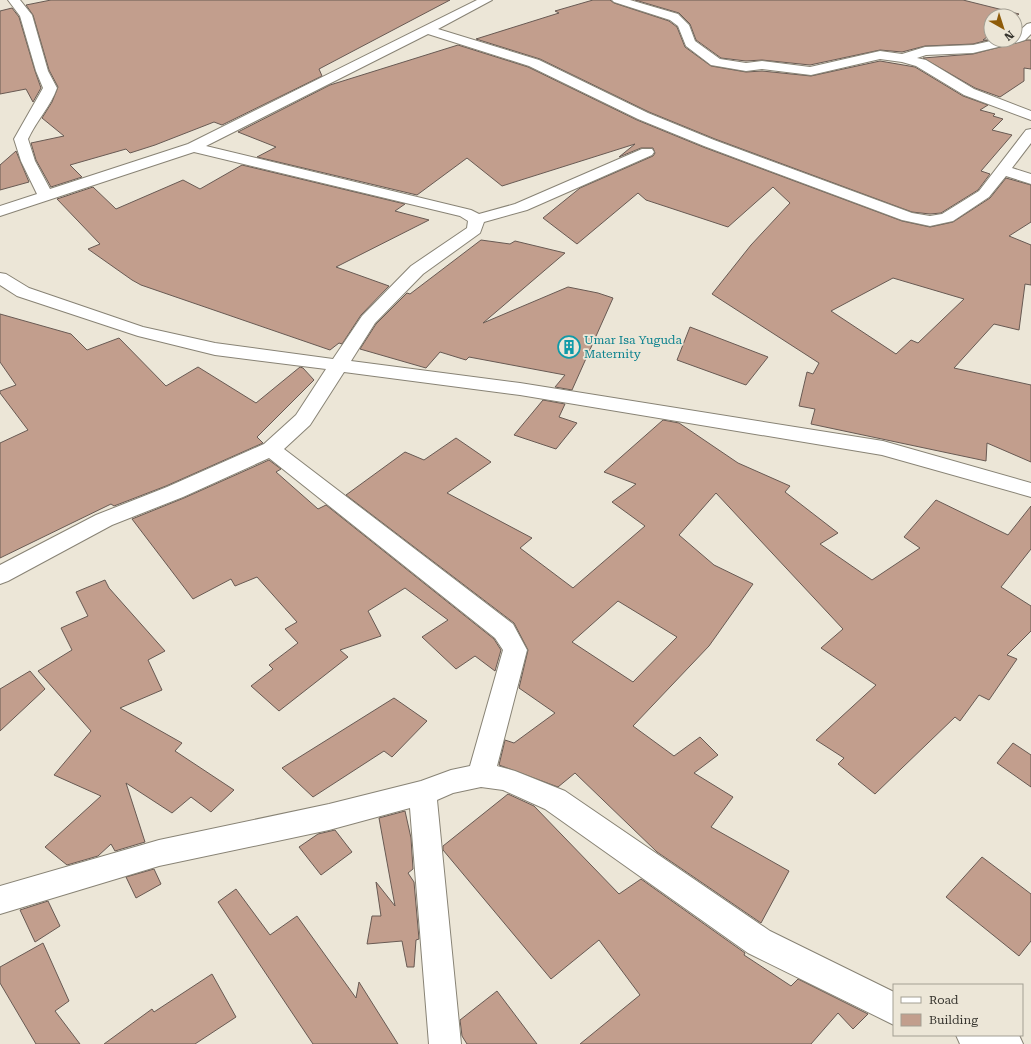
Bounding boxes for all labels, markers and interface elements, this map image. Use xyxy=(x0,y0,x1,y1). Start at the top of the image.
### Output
north arrow xyxy=(983,8,1023,48)
text: N xyxy=(1001,28,1016,43)
place label: Umar Isa Yuguda Maternity xyxy=(584,333,683,361)
building icon: Umar Isa Yuguda Maternity xyxy=(556,334,582,360)
legend xyxy=(893,984,1023,1036)
text: Road xyxy=(929,993,959,1007)
text: Building xyxy=(929,1013,978,1027)

